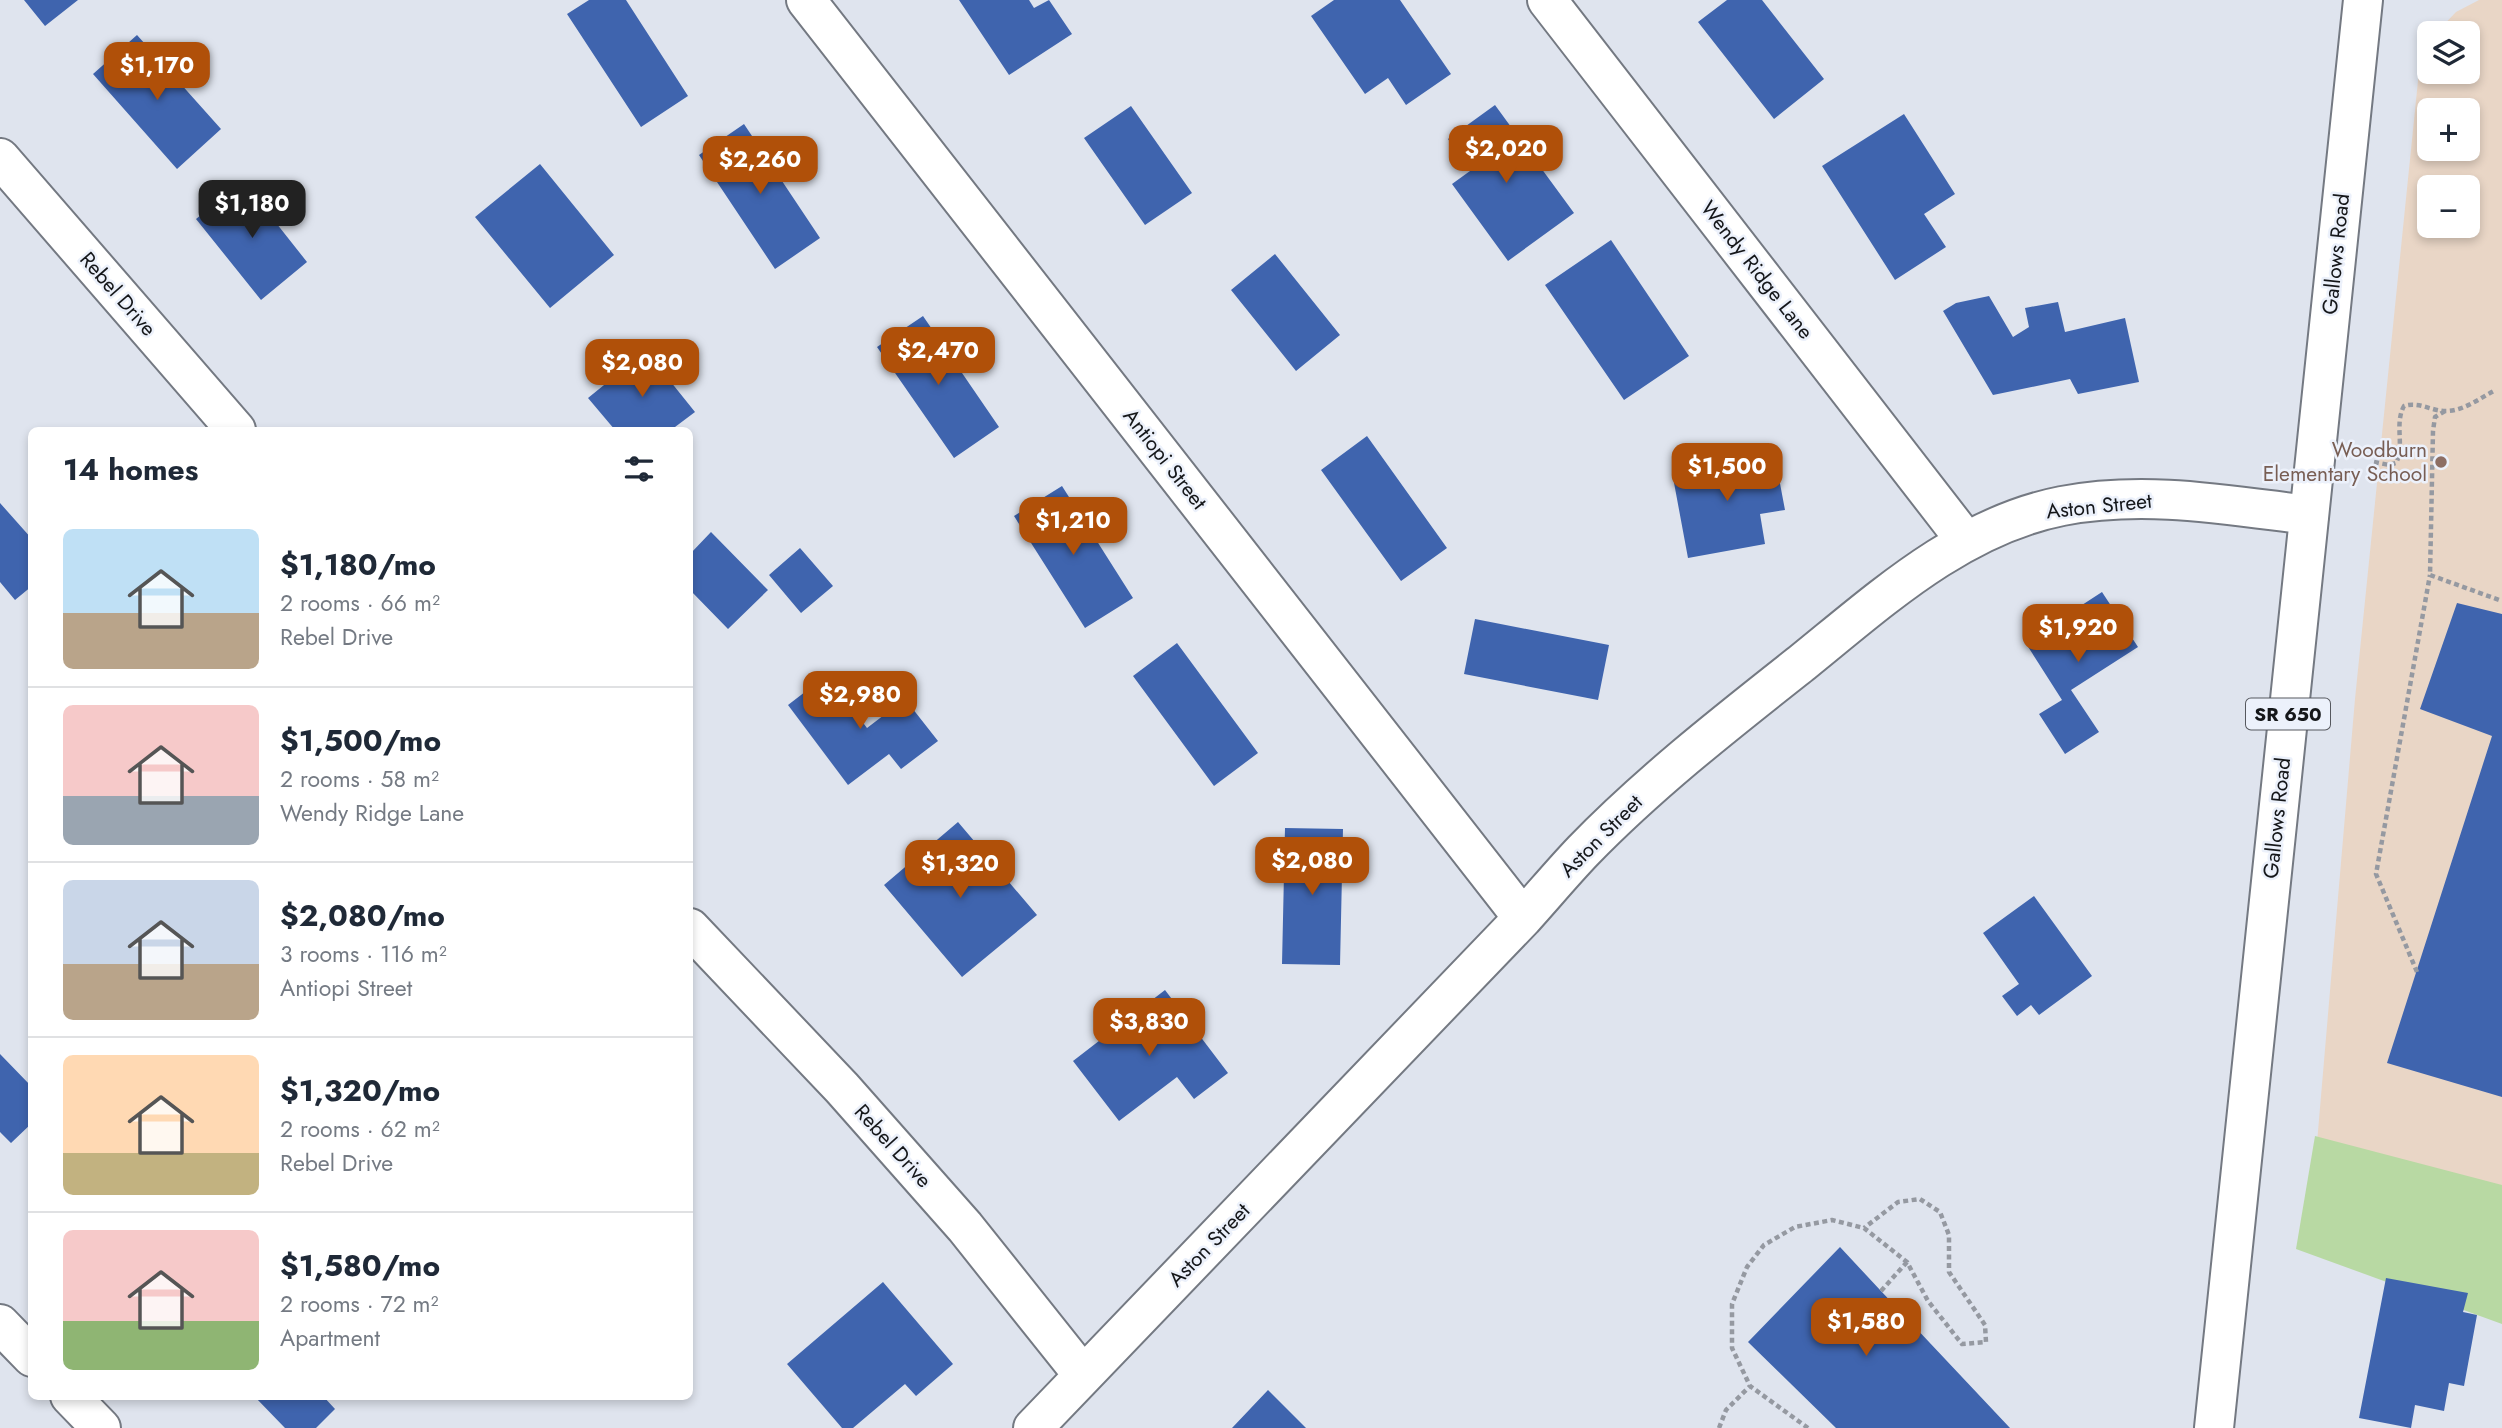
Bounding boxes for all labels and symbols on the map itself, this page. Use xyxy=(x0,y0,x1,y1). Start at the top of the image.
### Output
pin: $1,170 xyxy=(100,42,214,102)
pin: $2,020 xyxy=(1449,125,1563,185)
pin: $2,260 xyxy=(703,136,817,196)
pin: $1,180 xyxy=(195,180,309,240)
street label: Gallows Road xyxy=(2315,192,2357,316)
street label: Wendy Ridge Lane xyxy=(1693,195,1821,346)
street label: Rebel Drive xyxy=(73,245,163,343)
pin: $2,470 xyxy=(881,328,995,387)
pin: $2,080 xyxy=(585,340,699,399)
street label: Antiopi Street xyxy=(1116,402,1214,516)
place label: Woodburn Elementary School xyxy=(2263,435,2427,489)
pin: $1,500 xyxy=(1670,444,1784,503)
marker: Woodburn Elementary School xyxy=(2433,454,2449,470)
street label: Aston Street xyxy=(2045,486,2153,526)
pin: $1,210 xyxy=(1016,498,1130,557)
pin: $1,920 xyxy=(2021,604,2135,664)
pin: $2,980 xyxy=(803,672,917,731)
road number: SR 650 xyxy=(2246,698,2330,730)
street label: Gallows Road xyxy=(2256,756,2298,880)
street label: Aston Street xyxy=(1553,788,1649,884)
pin: $2,080 xyxy=(1255,838,1369,897)
pin: $1,320 xyxy=(903,841,1017,900)
pin: $3,830 xyxy=(1092,998,1206,1058)
street label: Rebel Drive xyxy=(847,1098,939,1195)
street label: Aston Street xyxy=(1161,1196,1257,1294)
pin: $1,580 xyxy=(1809,1298,1923,1358)

